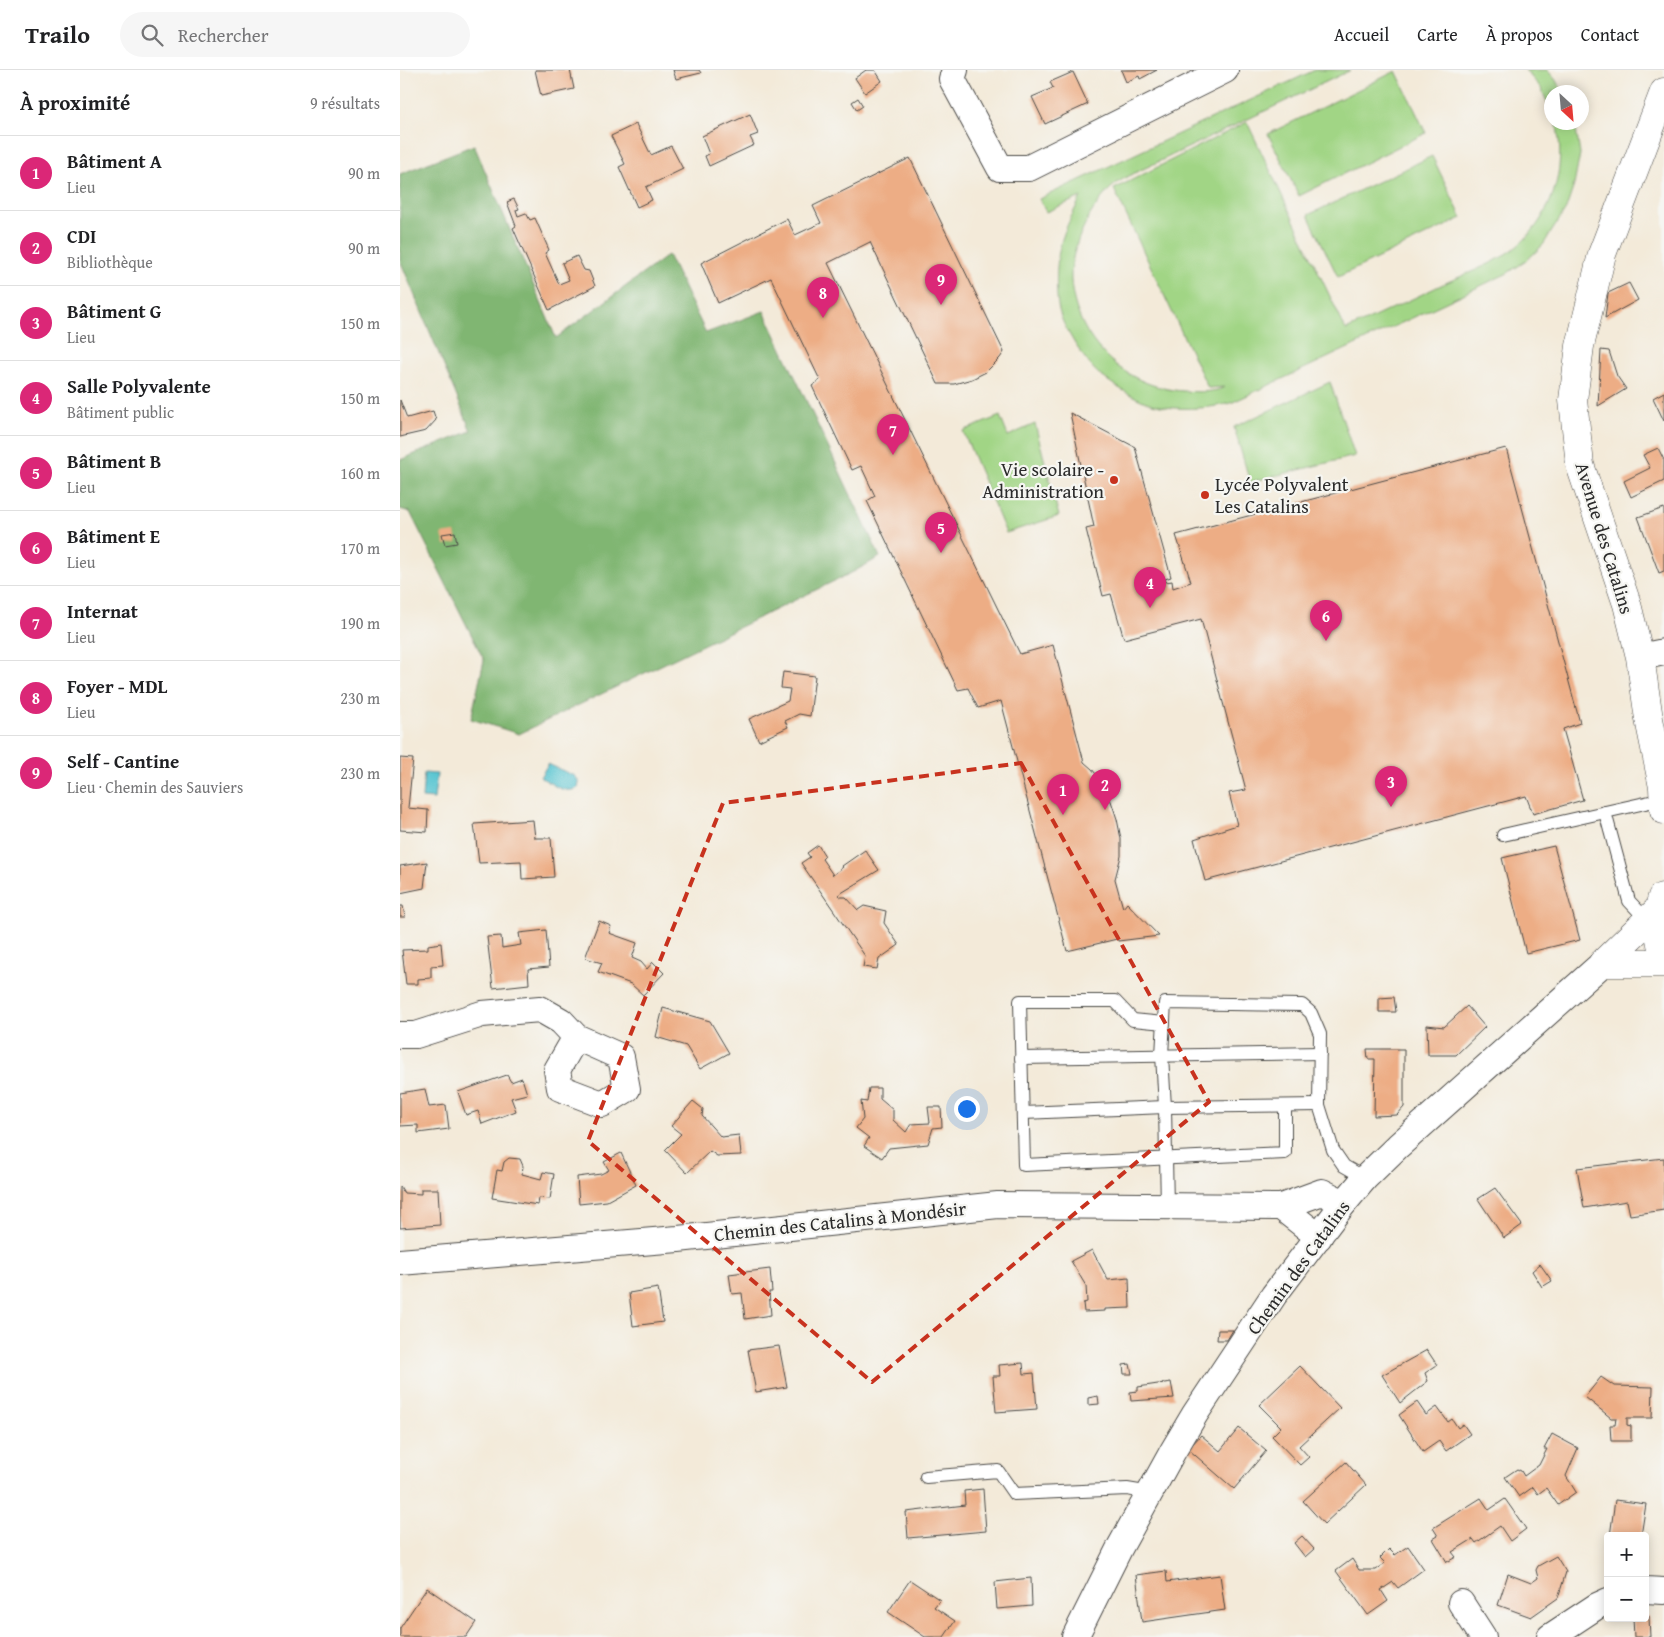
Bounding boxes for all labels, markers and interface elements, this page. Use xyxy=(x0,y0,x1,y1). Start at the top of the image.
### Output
search box xyxy=(120,12,470,57)
text: Trailo xyxy=(25,17,90,52)
icon: search xyxy=(138,21,166,49)
text: Rechercher xyxy=(178,21,269,49)
text: Accueil xyxy=(1334,21,1389,48)
text: Carte xyxy=(1417,21,1458,48)
text: À propos xyxy=(1486,21,1553,48)
text: Contact xyxy=(1581,21,1639,48)
north arrow xyxy=(1544,85,1589,130)
text: À proximité xyxy=(20,87,130,118)
text: 9 résultats xyxy=(310,91,380,115)
text: Bâtiment A xyxy=(67,147,162,175)
text: 1 xyxy=(32,161,40,185)
text: 90 m xyxy=(348,161,380,185)
text: Lieu xyxy=(67,175,95,199)
text: CDI xyxy=(67,222,97,250)
text: 2 xyxy=(32,236,40,260)
text: 90 m xyxy=(348,236,380,260)
text: Bibliothèque xyxy=(67,250,153,274)
pin: 9 xyxy=(925,264,957,305)
pin: 8 xyxy=(807,277,839,318)
text: Bâtiment G xyxy=(67,297,161,325)
text: 3 xyxy=(32,311,40,335)
text: 150 m xyxy=(340,311,380,335)
text: Lieu xyxy=(67,325,95,349)
text: Salle Polyvalente xyxy=(67,372,211,400)
text: 4 xyxy=(32,386,40,410)
text: 150 m xyxy=(340,386,380,410)
text: Bâtiment public xyxy=(67,400,174,424)
pin: 7 xyxy=(877,414,909,455)
text: Bâtiment B xyxy=(67,447,162,475)
place label: Vie scolaire - Administration xyxy=(982,455,1104,505)
street label: Avenue des Catalins xyxy=(1569,459,1641,617)
text: 5 xyxy=(32,461,40,485)
text: 160 m xyxy=(340,461,380,485)
place label: Lycée Polyvalent Les Catalins xyxy=(1215,470,1349,520)
marker: Vie scolaire - Administration xyxy=(1108,474,1120,486)
text: Lieu xyxy=(67,475,95,499)
marker: Lycée Polyvalent Les Catalins xyxy=(1199,489,1211,501)
pin: 5 xyxy=(925,512,957,553)
text: Bâtiment E xyxy=(67,522,160,550)
text: 6 xyxy=(32,536,40,560)
text: 170 m xyxy=(340,536,380,560)
text: Lieu xyxy=(67,550,95,574)
pin: 4 xyxy=(1134,567,1166,608)
text: Internat xyxy=(67,597,138,625)
pin: 6 xyxy=(1310,600,1342,641)
text: 7 xyxy=(32,611,40,635)
text: 190 m xyxy=(340,611,380,635)
text: Lieu xyxy=(67,625,95,649)
text: Foyer - MDL xyxy=(67,672,167,700)
text: 8 xyxy=(32,686,40,710)
text: 230 m xyxy=(340,686,380,710)
text: Lieu xyxy=(67,700,95,724)
text: Self - Cantine xyxy=(67,747,179,775)
text: 9 xyxy=(32,761,40,785)
text: 230 m xyxy=(340,761,380,785)
pin: 3 xyxy=(1375,766,1407,807)
pin: 2 xyxy=(1089,769,1121,810)
pin: 1 xyxy=(1047,774,1079,815)
text: Lieu · Chemin des Sauviers xyxy=(67,775,243,799)
your location xyxy=(954,1096,980,1122)
street label: Chemin des Catalins à Mondésir xyxy=(713,1194,968,1248)
street label: Chemin des Catalins xyxy=(1240,1194,1356,1340)
map controls xyxy=(1604,1532,1649,1622)
button: + xyxy=(1604,1532,1649,1577)
button: − xyxy=(1604,1577,1649,1622)

